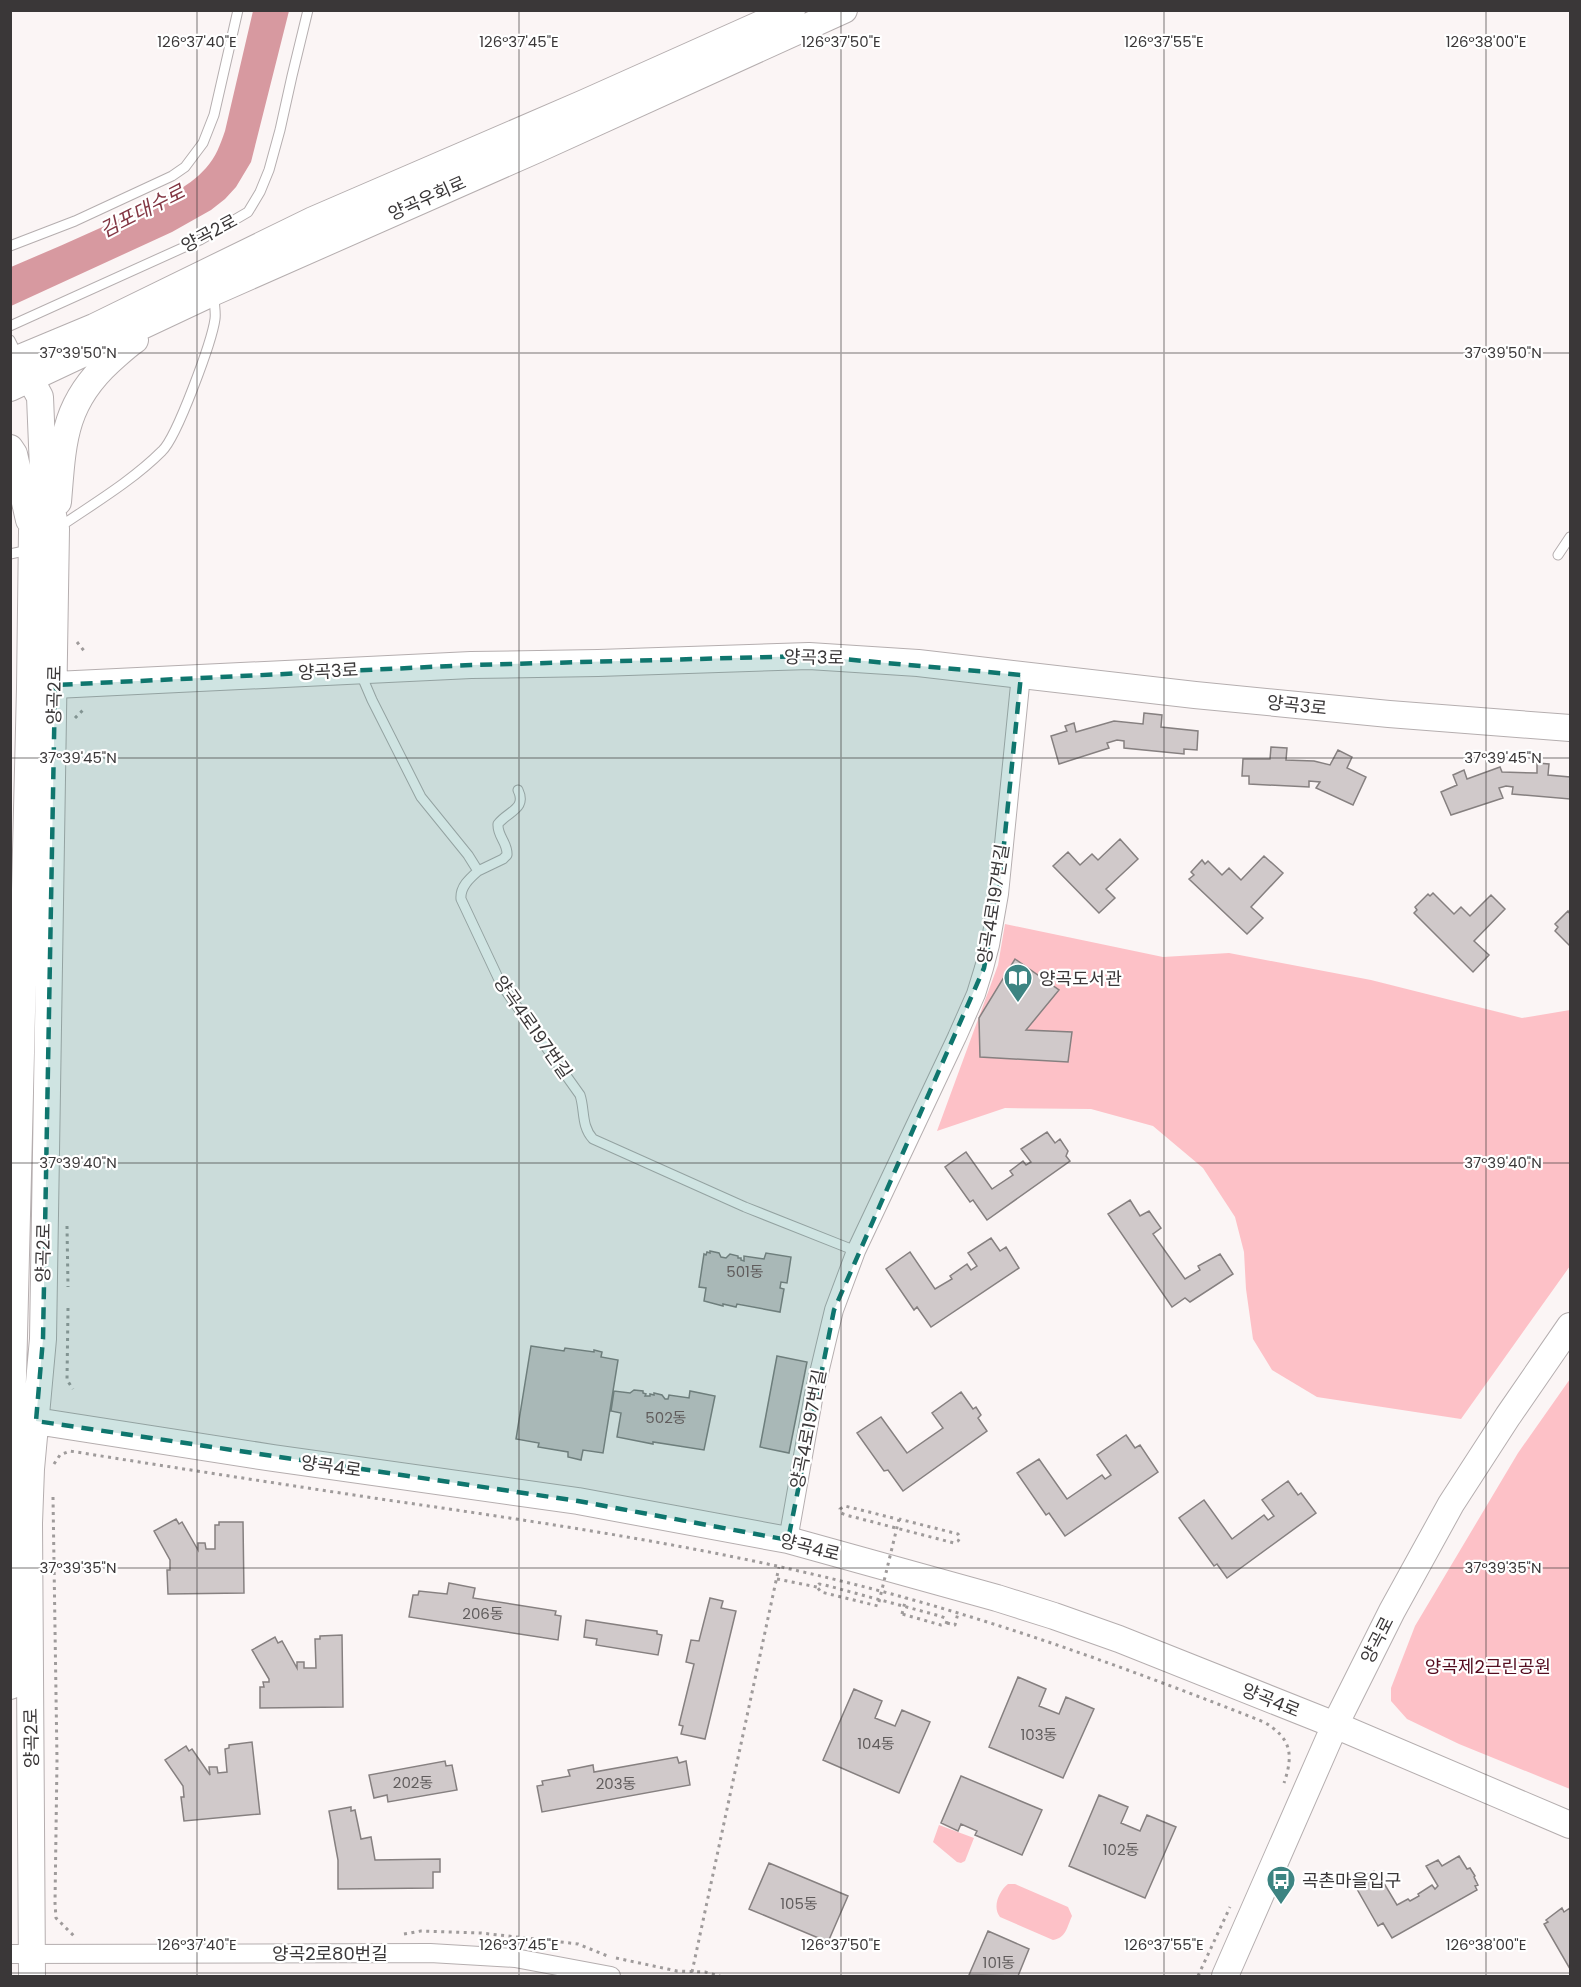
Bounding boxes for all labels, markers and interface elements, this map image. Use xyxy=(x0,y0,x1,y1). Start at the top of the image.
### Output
text: 126°37'40"E xyxy=(157,31,237,52)
text: 126°37'45"E xyxy=(479,31,559,52)
text: 126°37'50"E xyxy=(801,31,881,52)
text: 126°37'55"E xyxy=(1124,31,1204,52)
text: 126°38'00"E xyxy=(1446,31,1526,52)
street label: 양곡우회로 xyxy=(384,170,470,226)
water label: 김포대수로 xyxy=(95,177,191,244)
street label: 양곡2로 xyxy=(177,208,241,258)
text: 37°39'50"N xyxy=(39,342,117,363)
text: 37°39'50"N xyxy=(1464,342,1542,363)
street label: 양곡3로 xyxy=(784,644,844,670)
street label: 양곡3로 xyxy=(297,657,359,685)
street label: 양곡2로 xyxy=(41,665,67,725)
street label: 양곡3로 xyxy=(1266,689,1328,721)
text: 37°39'45"N xyxy=(39,747,117,768)
text: 37°39'45"N xyxy=(1464,747,1542,768)
street label: 양곡4로197번길 xyxy=(971,842,1015,966)
library icon: 양곡도서관 xyxy=(1002,962,1034,1004)
place label: 양곡도서관 xyxy=(1039,966,1122,991)
street label: 양곡4로197번길 xyxy=(488,970,578,1084)
text: 37°39'40"N xyxy=(39,1152,117,1173)
text: 37°39'40"N xyxy=(1464,1152,1542,1173)
street label: 양곡2로 xyxy=(30,1223,56,1283)
house number: 501동 xyxy=(726,1261,764,1282)
street label: 양곡4로197번길 xyxy=(784,1367,832,1491)
house number: 502동 xyxy=(645,1407,687,1428)
street label: 양곡4로 xyxy=(299,1449,363,1483)
street label: 양곡4로 xyxy=(777,1527,843,1567)
text: 37°39'35"N xyxy=(39,1557,117,1578)
text: 37°39'35"N xyxy=(1464,1557,1542,1578)
house number: 206동 xyxy=(462,1603,504,1624)
street label: 양곡로 xyxy=(1355,1612,1399,1668)
park label: 양곡제2근린공원 xyxy=(1425,1654,1551,1679)
street label: 양곡4로 xyxy=(1238,1677,1304,1723)
street label: 양곡2로 xyxy=(18,1708,44,1768)
house number: 103동 xyxy=(1021,1724,1057,1745)
house number: 104동 xyxy=(857,1733,895,1754)
house number: 202동 xyxy=(393,1772,433,1793)
house number: 203동 xyxy=(596,1773,636,1794)
house number: 102동 xyxy=(1103,1839,1139,1860)
bus stop icon: 곡촌마을입구 xyxy=(1265,1864,1297,1906)
place label: 곡촌마을입구 xyxy=(1302,1868,1401,1893)
house number: 105동 xyxy=(780,1893,818,1914)
text: 126°37'40"E xyxy=(157,1934,237,1955)
text: 126°37'45"E xyxy=(479,1934,559,1955)
text: 126°37'50"E xyxy=(801,1934,881,1955)
text: 126°37'55"E xyxy=(1124,1934,1204,1955)
text: 126°38'00"E xyxy=(1446,1934,1526,1955)
street label: 양곡2로80번길 xyxy=(272,1941,388,1966)
house number: 101동 xyxy=(983,1952,1015,1973)

